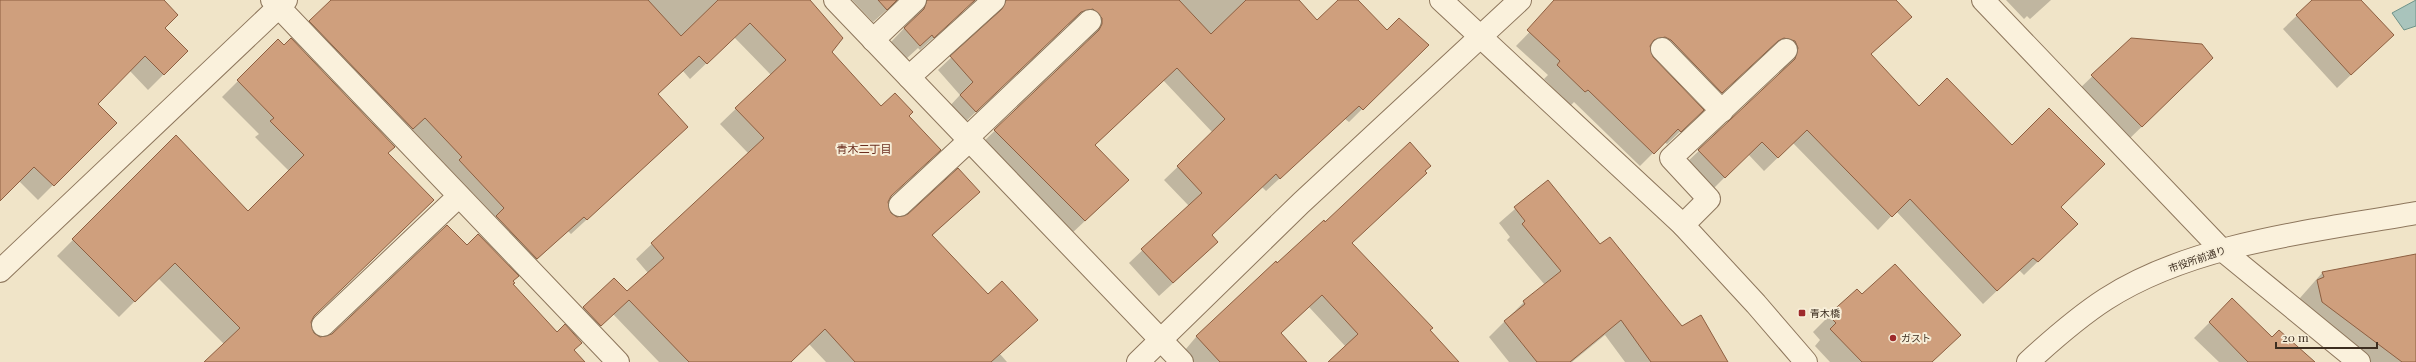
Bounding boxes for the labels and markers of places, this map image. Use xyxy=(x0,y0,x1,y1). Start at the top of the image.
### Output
place label: 青木橋 xyxy=(1810,306,1840,320)
marker: 青木橋 xyxy=(1797,308,1807,318)
place label: ガスト xyxy=(1901,331,1931,345)
marker: ガスト xyxy=(1888,333,1898,343)

